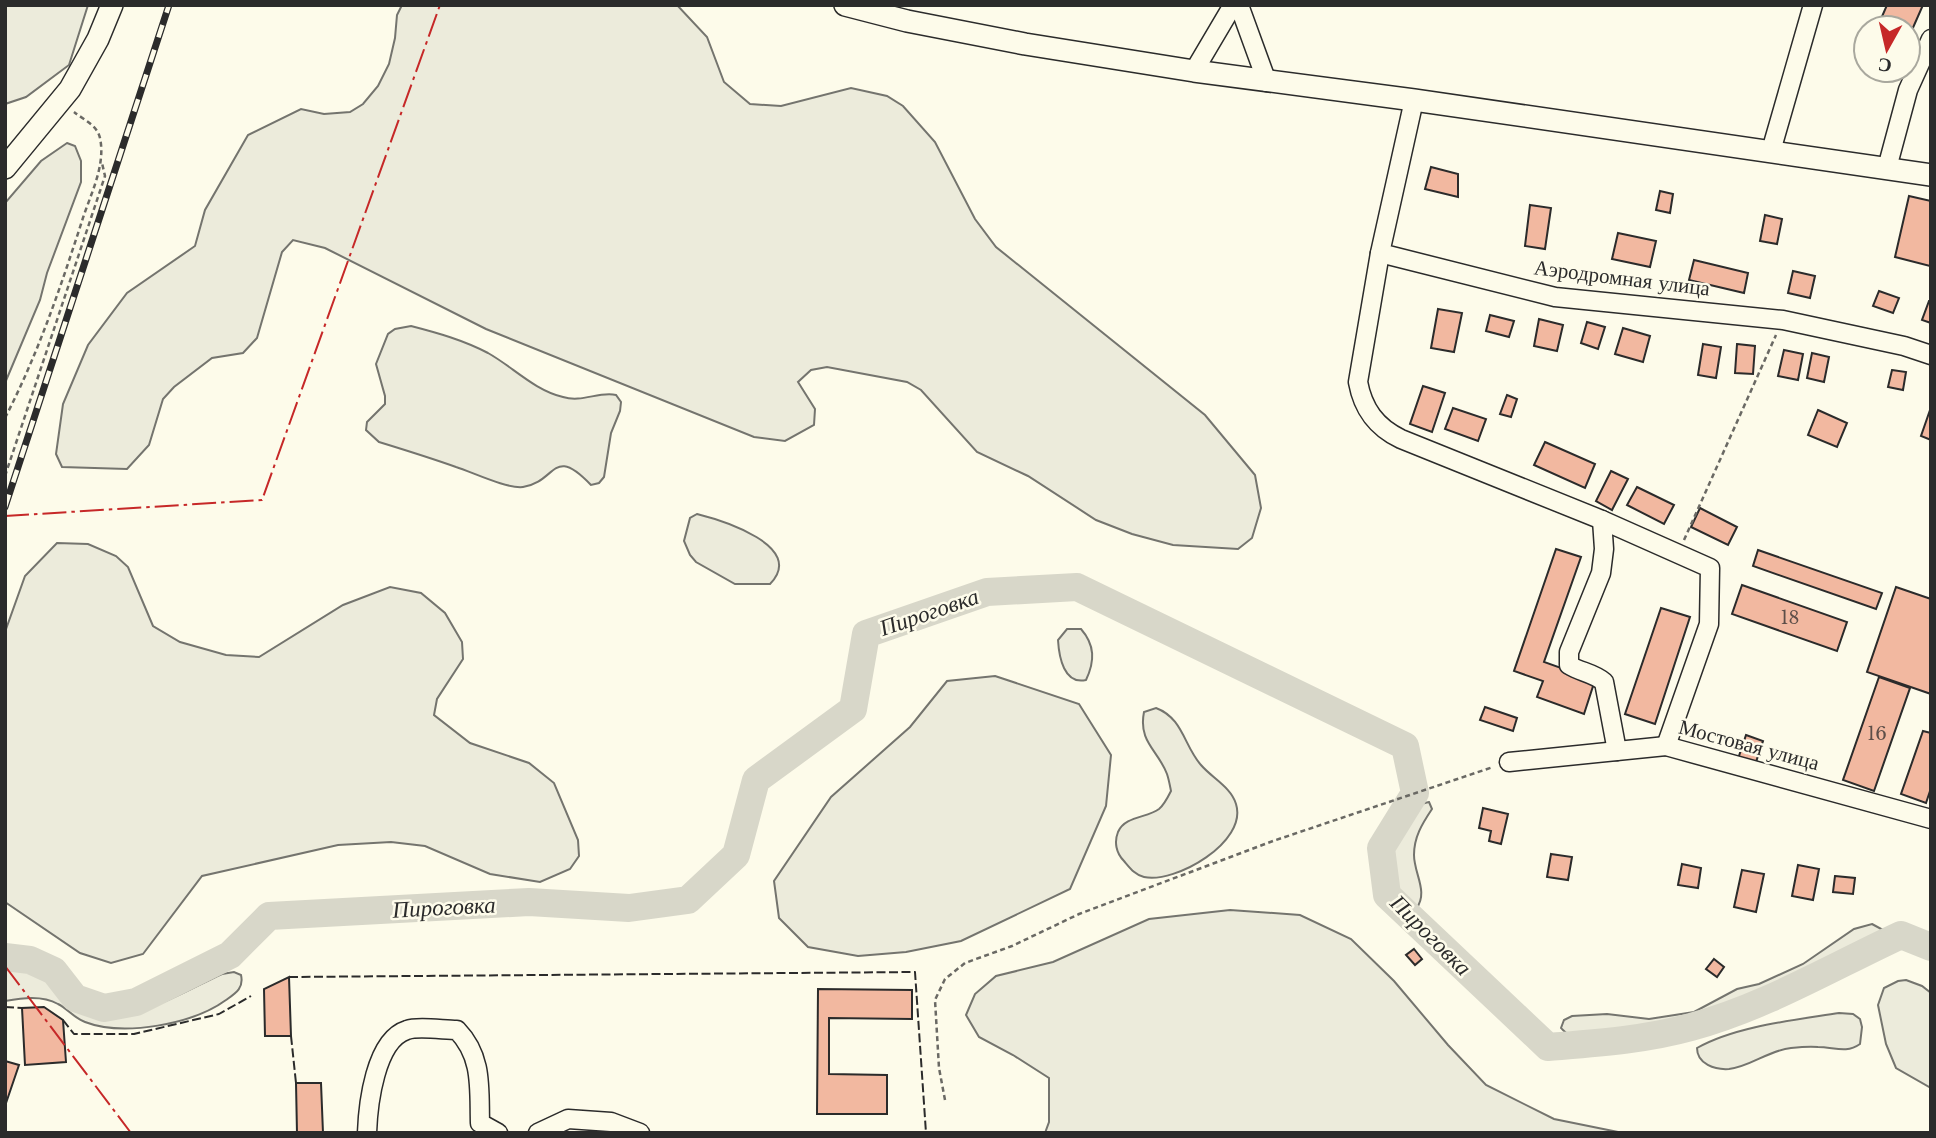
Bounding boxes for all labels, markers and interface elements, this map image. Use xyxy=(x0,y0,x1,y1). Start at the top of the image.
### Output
north arrow xyxy=(1852,14,1922,84)
text: С xyxy=(1876,53,1893,78)
street label: Аэродромная улица xyxy=(1532,254,1712,302)
water label: Пироговка xyxy=(875,582,982,642)
house number: 18 xyxy=(1781,607,1799,629)
street label: Мостовая улица xyxy=(1676,714,1823,776)
house number: 16 xyxy=(1867,723,1887,745)
water label: Пироговка xyxy=(1384,888,1477,981)
water label: Пироговка xyxy=(391,890,496,924)

